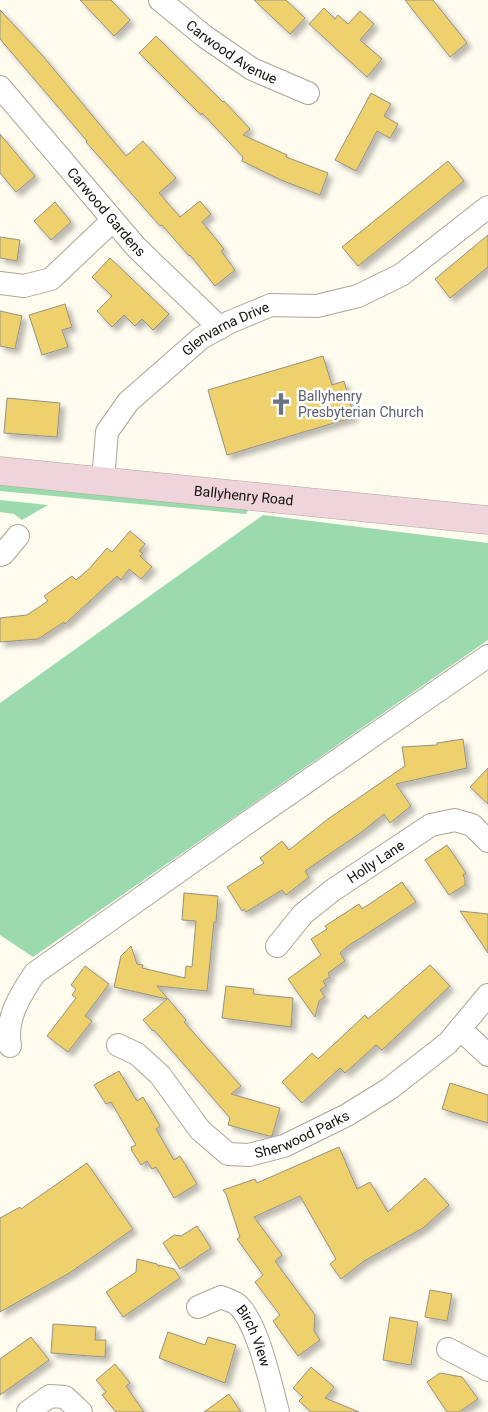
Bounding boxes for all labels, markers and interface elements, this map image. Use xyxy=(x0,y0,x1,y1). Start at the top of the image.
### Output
street label: Carwood Avenue xyxy=(183,17,280,87)
street label: Carwood Gardens xyxy=(64,164,149,260)
street label: Glenvarna Drive xyxy=(179,299,272,359)
place label: Ballyhenry Presbyterian Church xyxy=(298,388,424,420)
church icon: Ballyhenry Presbyterian Church xyxy=(268,391,294,417)
street label: Ballyhenry Road xyxy=(193,483,294,508)
street label: Holly Lane xyxy=(344,837,407,886)
street label: Sherwood Parks xyxy=(253,1107,352,1161)
street label: Birch View xyxy=(233,1302,274,1369)

